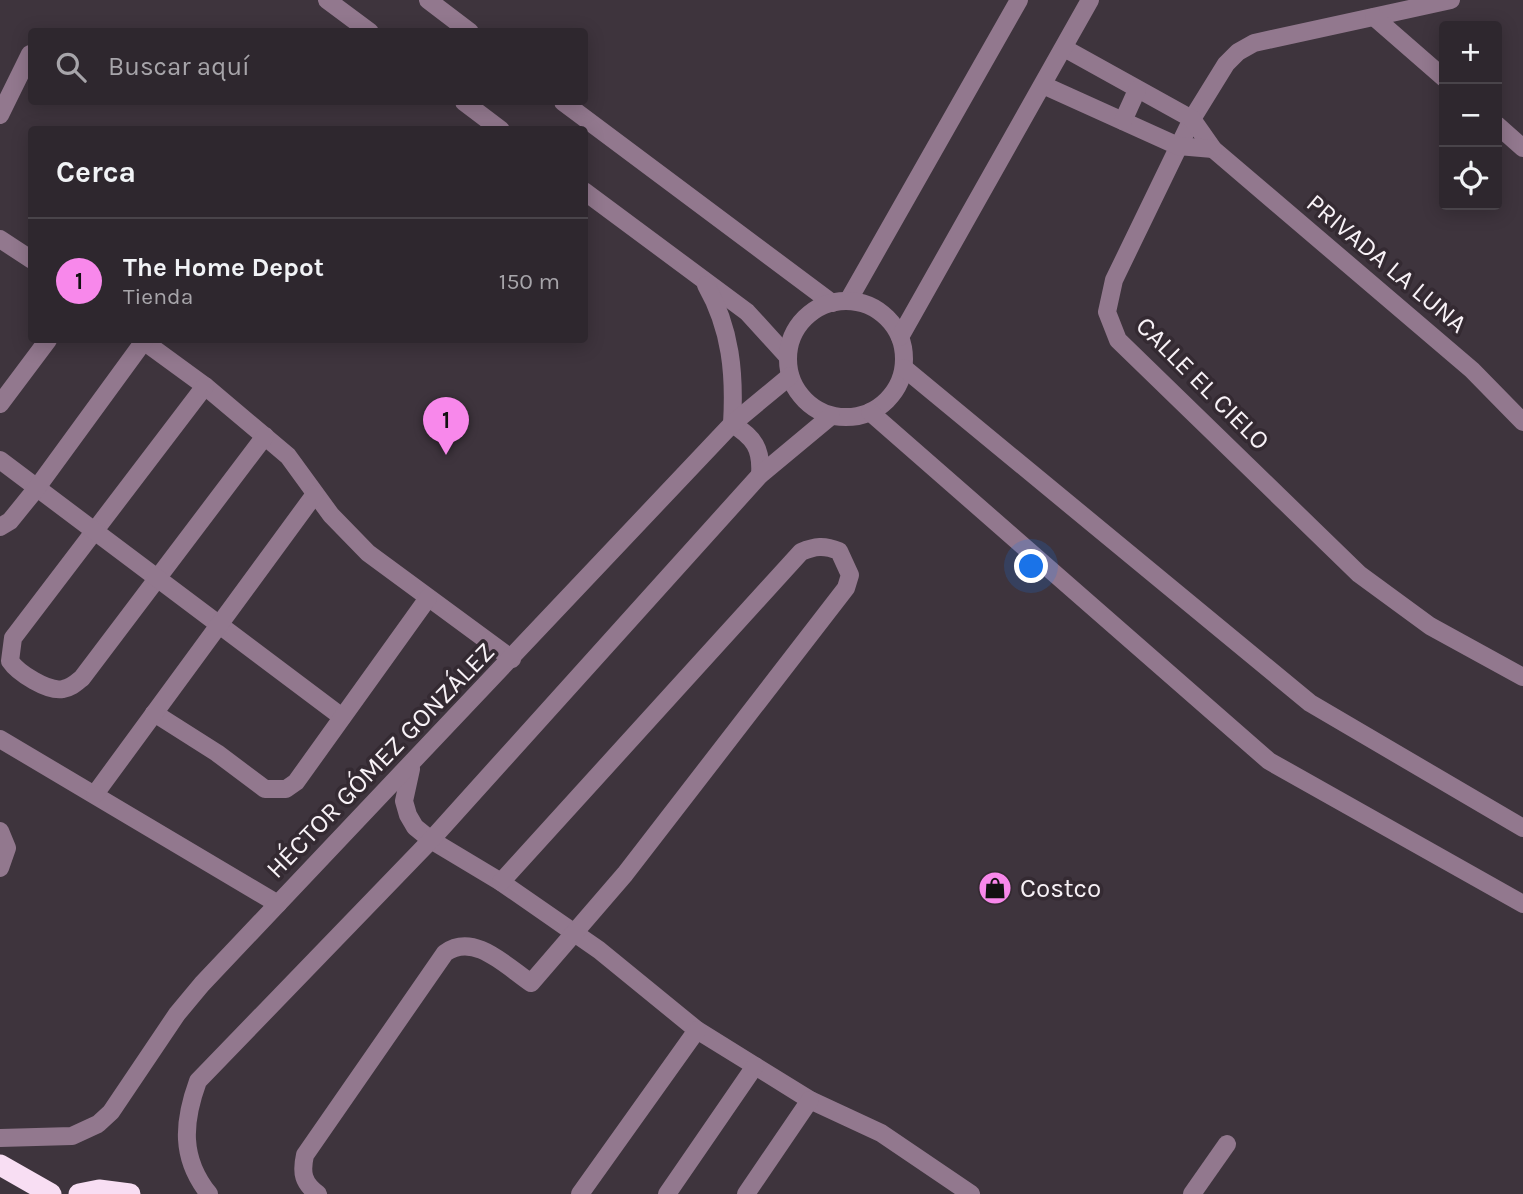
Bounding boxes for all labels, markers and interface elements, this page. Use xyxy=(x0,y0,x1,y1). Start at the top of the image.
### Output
map controls xyxy=(1439,21,1502,210)
button: + xyxy=(1439,21,1502,84)
search box xyxy=(28,28,588,105)
icon: search xyxy=(52,48,90,86)
text: Buscar aquí xyxy=(108,51,250,82)
button: − xyxy=(1439,84,1502,147)
button: locate xyxy=(1439,147,1502,210)
text: Cerca xyxy=(56,154,136,190)
street label: PRIVADA LA LUNA xyxy=(1300,187,1473,339)
text: The Home Depot xyxy=(123,252,324,283)
text: 1 xyxy=(75,268,83,295)
text: 150 m xyxy=(499,268,560,295)
text: Tienda xyxy=(123,283,193,310)
street label: CALLE EL CIELO xyxy=(1130,310,1276,456)
pin: 1 xyxy=(423,397,469,455)
your location xyxy=(1014,549,1048,583)
street label: HÉCTOR GÓMEZ GONZÁLEZ xyxy=(259,635,501,885)
shop icon: Costco xyxy=(976,869,1014,907)
place label: Costco xyxy=(1020,873,1101,904)

